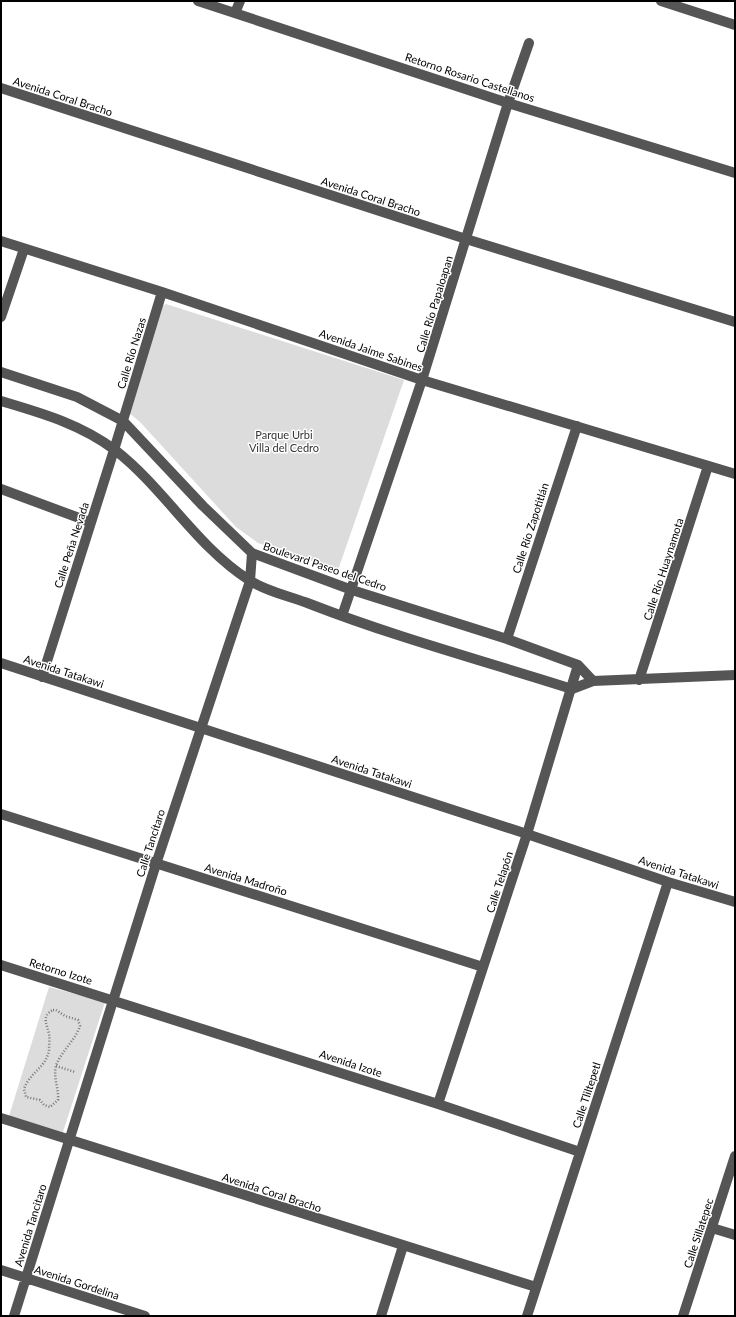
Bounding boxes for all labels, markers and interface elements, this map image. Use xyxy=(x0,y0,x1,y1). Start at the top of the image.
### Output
street label: Retorno Rosario Castellanos xyxy=(404,50,537,104)
street label: Avenida Coral Bracho xyxy=(12,74,114,118)
street label: Avenida Coral Bracho xyxy=(320,174,422,218)
street label: Calle Río Papaloapan xyxy=(413,254,455,354)
street label: Calle Río Nazas xyxy=(114,315,148,390)
street label: Avenida Jaime Sabines xyxy=(318,326,425,374)
park label: Parque Urbi Villa del Cedro xyxy=(249,428,319,454)
street label: Calle Río Zapotitlán xyxy=(509,481,551,575)
street label: Calle Peña Nevada xyxy=(51,500,91,590)
street label: Calle Río Huaynamota xyxy=(640,516,686,622)
street label: Boulevard Paseo del Cedro xyxy=(262,539,388,593)
street label: Avenida Tatakawi xyxy=(22,652,106,690)
street label: Avenida Tatakawi xyxy=(330,752,414,790)
street label: Calle Tancítaro xyxy=(133,807,167,879)
street label: Calle Telapón xyxy=(483,850,515,914)
street label: Avenida Tatakawi xyxy=(637,853,721,891)
street label: Avenida Madroño xyxy=(203,860,289,898)
street label: Retorno Izote xyxy=(28,955,94,987)
street label: Avenida Izote xyxy=(318,1047,384,1079)
street label: Calle Tliltepetl xyxy=(569,1060,603,1130)
street label: Avenida Coral Bracho xyxy=(221,1170,323,1214)
street label: Avenida Tancitaro xyxy=(11,1182,49,1268)
street label: Calle Sillatepec xyxy=(681,1196,715,1270)
street label: Avenida Gordelina xyxy=(33,1262,121,1302)

